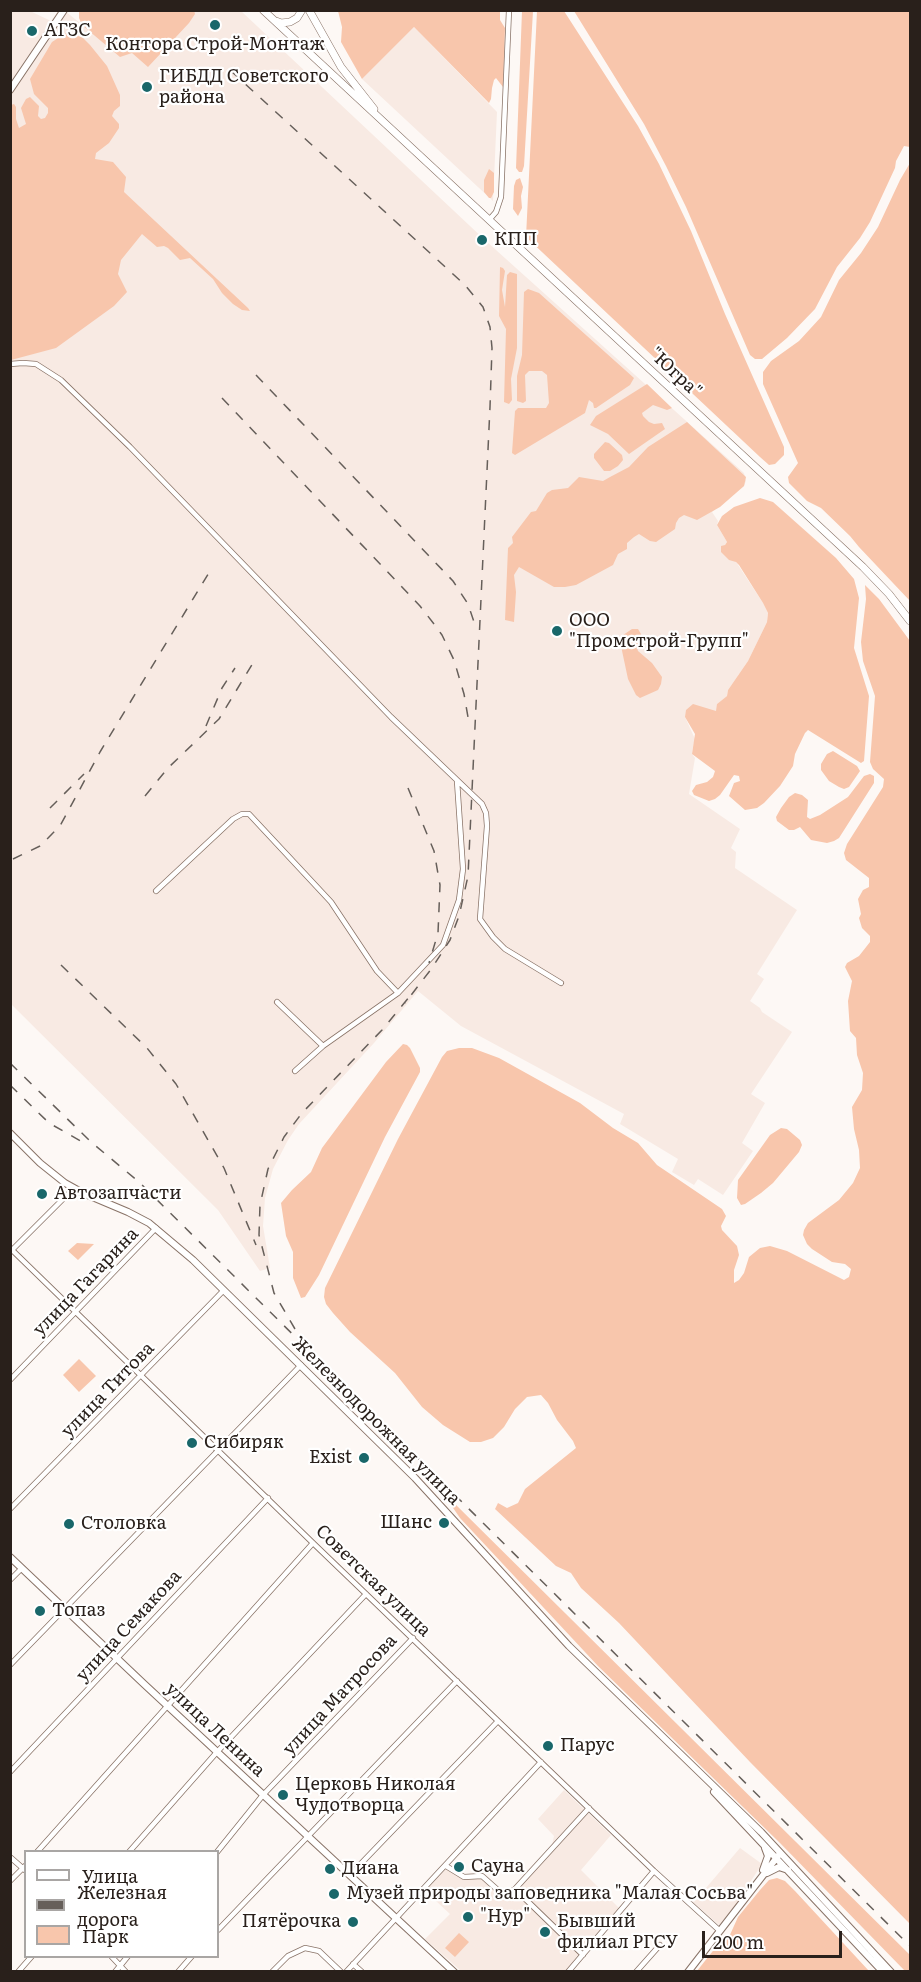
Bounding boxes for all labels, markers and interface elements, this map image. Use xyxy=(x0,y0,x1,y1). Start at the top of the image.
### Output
marker: Контора Строй-Монтаж xyxy=(208,18,222,32)
place label: АГЗС xyxy=(44,20,91,42)
marker: АГЗС xyxy=(25,24,39,38)
place label: Контора Строй-Монтаж xyxy=(105,34,325,56)
place label: ГИБДД Советского района xyxy=(159,66,329,109)
marker: ГИБДД Советского района xyxy=(140,80,154,94)
place label: КПП xyxy=(494,229,537,251)
marker: КПП xyxy=(475,233,489,247)
street label: "Югра" xyxy=(644,343,706,403)
place label: ООО "Промстрой-Групп" xyxy=(569,610,749,652)
marker: ООО "Промстрой-Групп" xyxy=(550,624,564,638)
place label: Автозапчасти xyxy=(54,1183,181,1205)
marker: Автозапчасти xyxy=(35,1187,49,1201)
street label: улица Гагарина xyxy=(29,1223,143,1341)
street label: Железнодорожная улица xyxy=(287,1332,465,1510)
street label: улица Титова xyxy=(57,1338,159,1442)
place label: Сибиряк xyxy=(204,1432,284,1454)
marker: Сибиряк xyxy=(185,1436,199,1450)
place label: Exist xyxy=(309,1447,352,1469)
marker: Exist xyxy=(357,1451,371,1465)
place label: Шанс xyxy=(380,1512,432,1534)
place label: Столовка xyxy=(81,1513,166,1535)
marker: Шанс xyxy=(437,1516,451,1530)
marker: Столовка xyxy=(62,1517,76,1531)
street label: Советская улица xyxy=(311,1520,435,1642)
street label: улица Семакова xyxy=(72,1566,186,1686)
place label: Топаз xyxy=(52,1600,105,1622)
marker: Топаз xyxy=(33,1604,47,1618)
street label: улица Матросова xyxy=(278,1630,402,1760)
street label: улица Ленина xyxy=(161,1678,269,1782)
place label: Парус xyxy=(560,1735,615,1757)
marker: Парус xyxy=(541,1739,555,1753)
place label: Церковь Николая Чудотворца xyxy=(295,1774,455,1816)
marker: Церковь Николая Чудотворца xyxy=(276,1788,290,1802)
legend xyxy=(24,1850,219,1958)
place label: Сауна xyxy=(471,1856,525,1878)
place label: Диана xyxy=(342,1858,399,1880)
marker: Сауна xyxy=(452,1860,466,1874)
text: Улица xyxy=(82,1862,138,1889)
marker: Диана xyxy=(323,1862,337,1876)
text: Железная дорога xyxy=(77,1878,167,1932)
place label: Музей природы заповедника "Малая Сосьва" xyxy=(346,1883,753,1905)
marker: Музей природы заповедника "Малая Сосьва" xyxy=(327,1887,341,1901)
place label: "Нур" xyxy=(480,1906,530,1928)
marker: "Нур" xyxy=(461,1910,475,1924)
place label: Пятёрочка xyxy=(242,1911,341,1933)
place label: Бывший филиал РГСУ xyxy=(557,1911,678,1954)
marker: Пятёрочка xyxy=(346,1915,360,1929)
scale bar xyxy=(705,1919,844,1957)
text: Парк xyxy=(82,1922,129,1949)
marker: Бывший филиал РГСУ xyxy=(538,1925,552,1939)
text: 200 m xyxy=(713,1928,764,1955)

